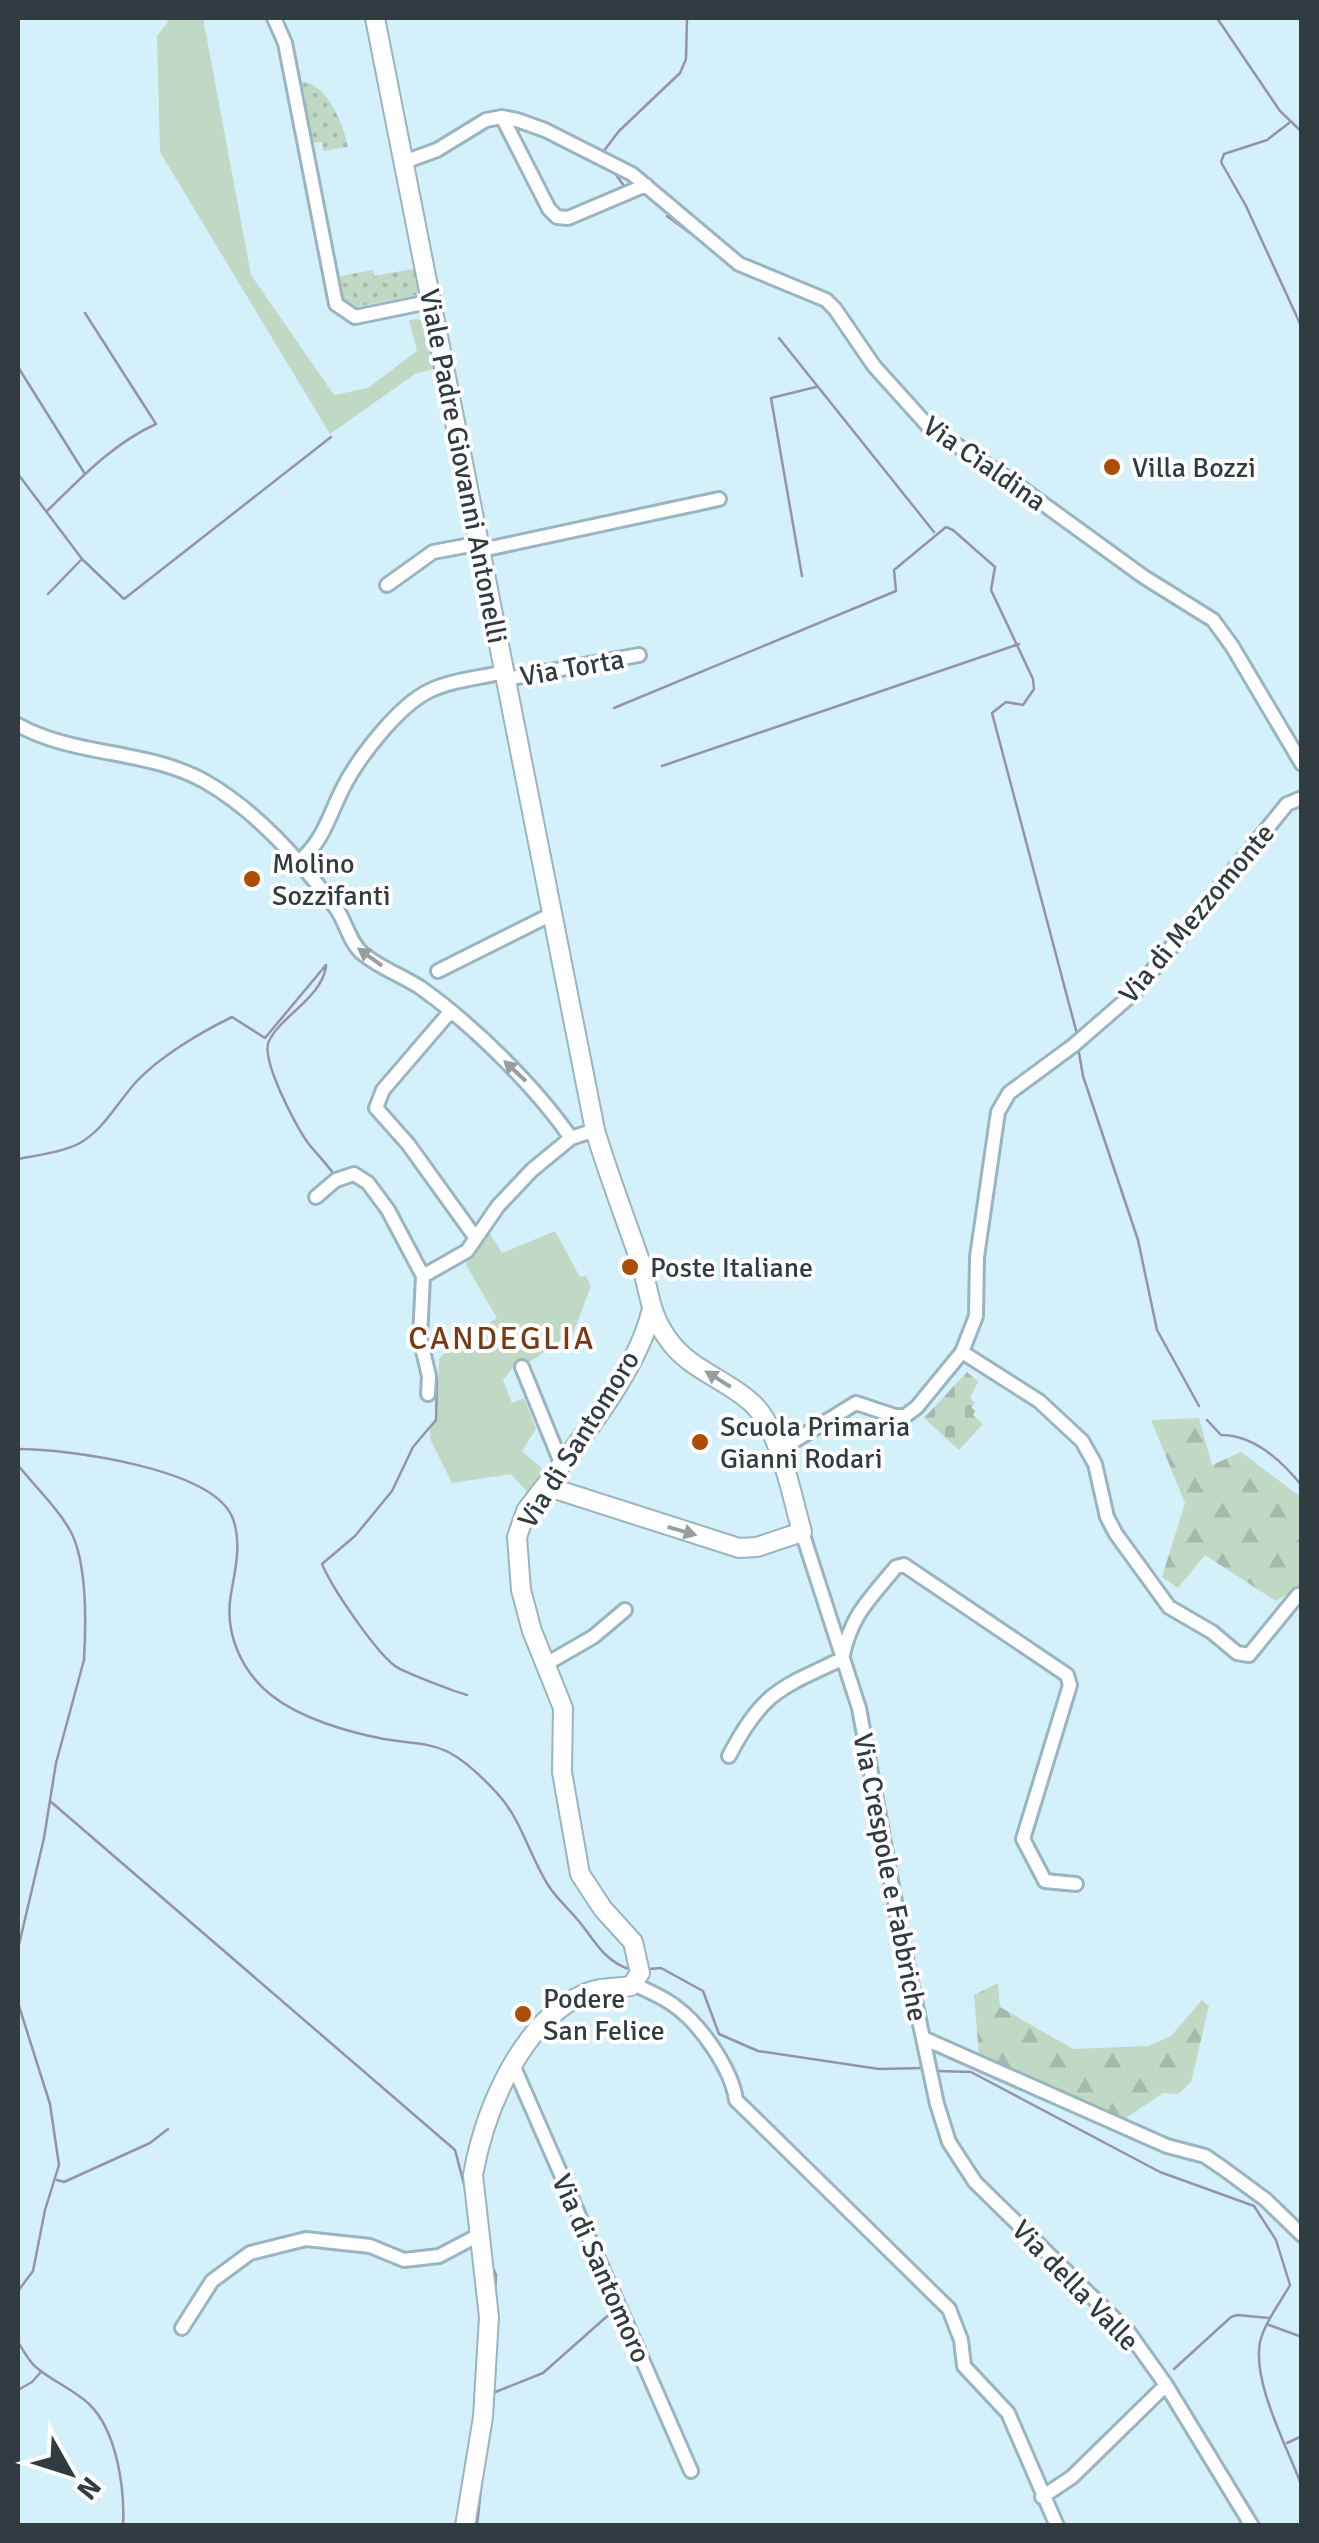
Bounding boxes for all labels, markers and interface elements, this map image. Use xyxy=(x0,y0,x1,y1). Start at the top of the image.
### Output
street label: Viale Padre Giovanni Antonelli xyxy=(412,286,514,646)
street label: Via Cialdina xyxy=(916,409,1053,519)
place label: Villa Bozzi xyxy=(1132,451,1256,485)
marker: Villa Bozzi xyxy=(1101,456,1123,478)
street label: Via Torta xyxy=(518,642,627,694)
street label: Via di Mezzomonte xyxy=(1112,817,1282,1010)
place label: Molino Sozzifanti xyxy=(272,847,391,913)
marker: Molino Sozzifanti xyxy=(241,868,263,890)
one-way arrow xyxy=(357,948,383,967)
one-way arrow xyxy=(503,1060,527,1083)
place label: Poste Italiane xyxy=(650,1251,813,1285)
marker: Poste Italiane xyxy=(619,1256,641,1278)
district label: CANDEGLIA xyxy=(408,1319,596,1358)
street label: Via di Santomoro xyxy=(511,1345,647,1535)
one-way arrow xyxy=(704,1371,732,1389)
place label: Scuola Primaria Gianni Rodari xyxy=(720,1410,910,1476)
marker: Scuola Primaria Gianni Rodari xyxy=(689,1431,711,1453)
one-way arrow xyxy=(667,1524,697,1539)
street label: Via Crespole e Fabbriche xyxy=(845,1730,935,2024)
place label: Podere San Felice xyxy=(543,1982,665,2048)
marker: Podere San Felice xyxy=(512,2003,534,2025)
street label: Via di Santomoro xyxy=(544,2169,658,2368)
street label: Via della Valle xyxy=(1005,2213,1146,2358)
north arrow xyxy=(20,2423,120,2523)
text: N xyxy=(69,2470,108,2506)

